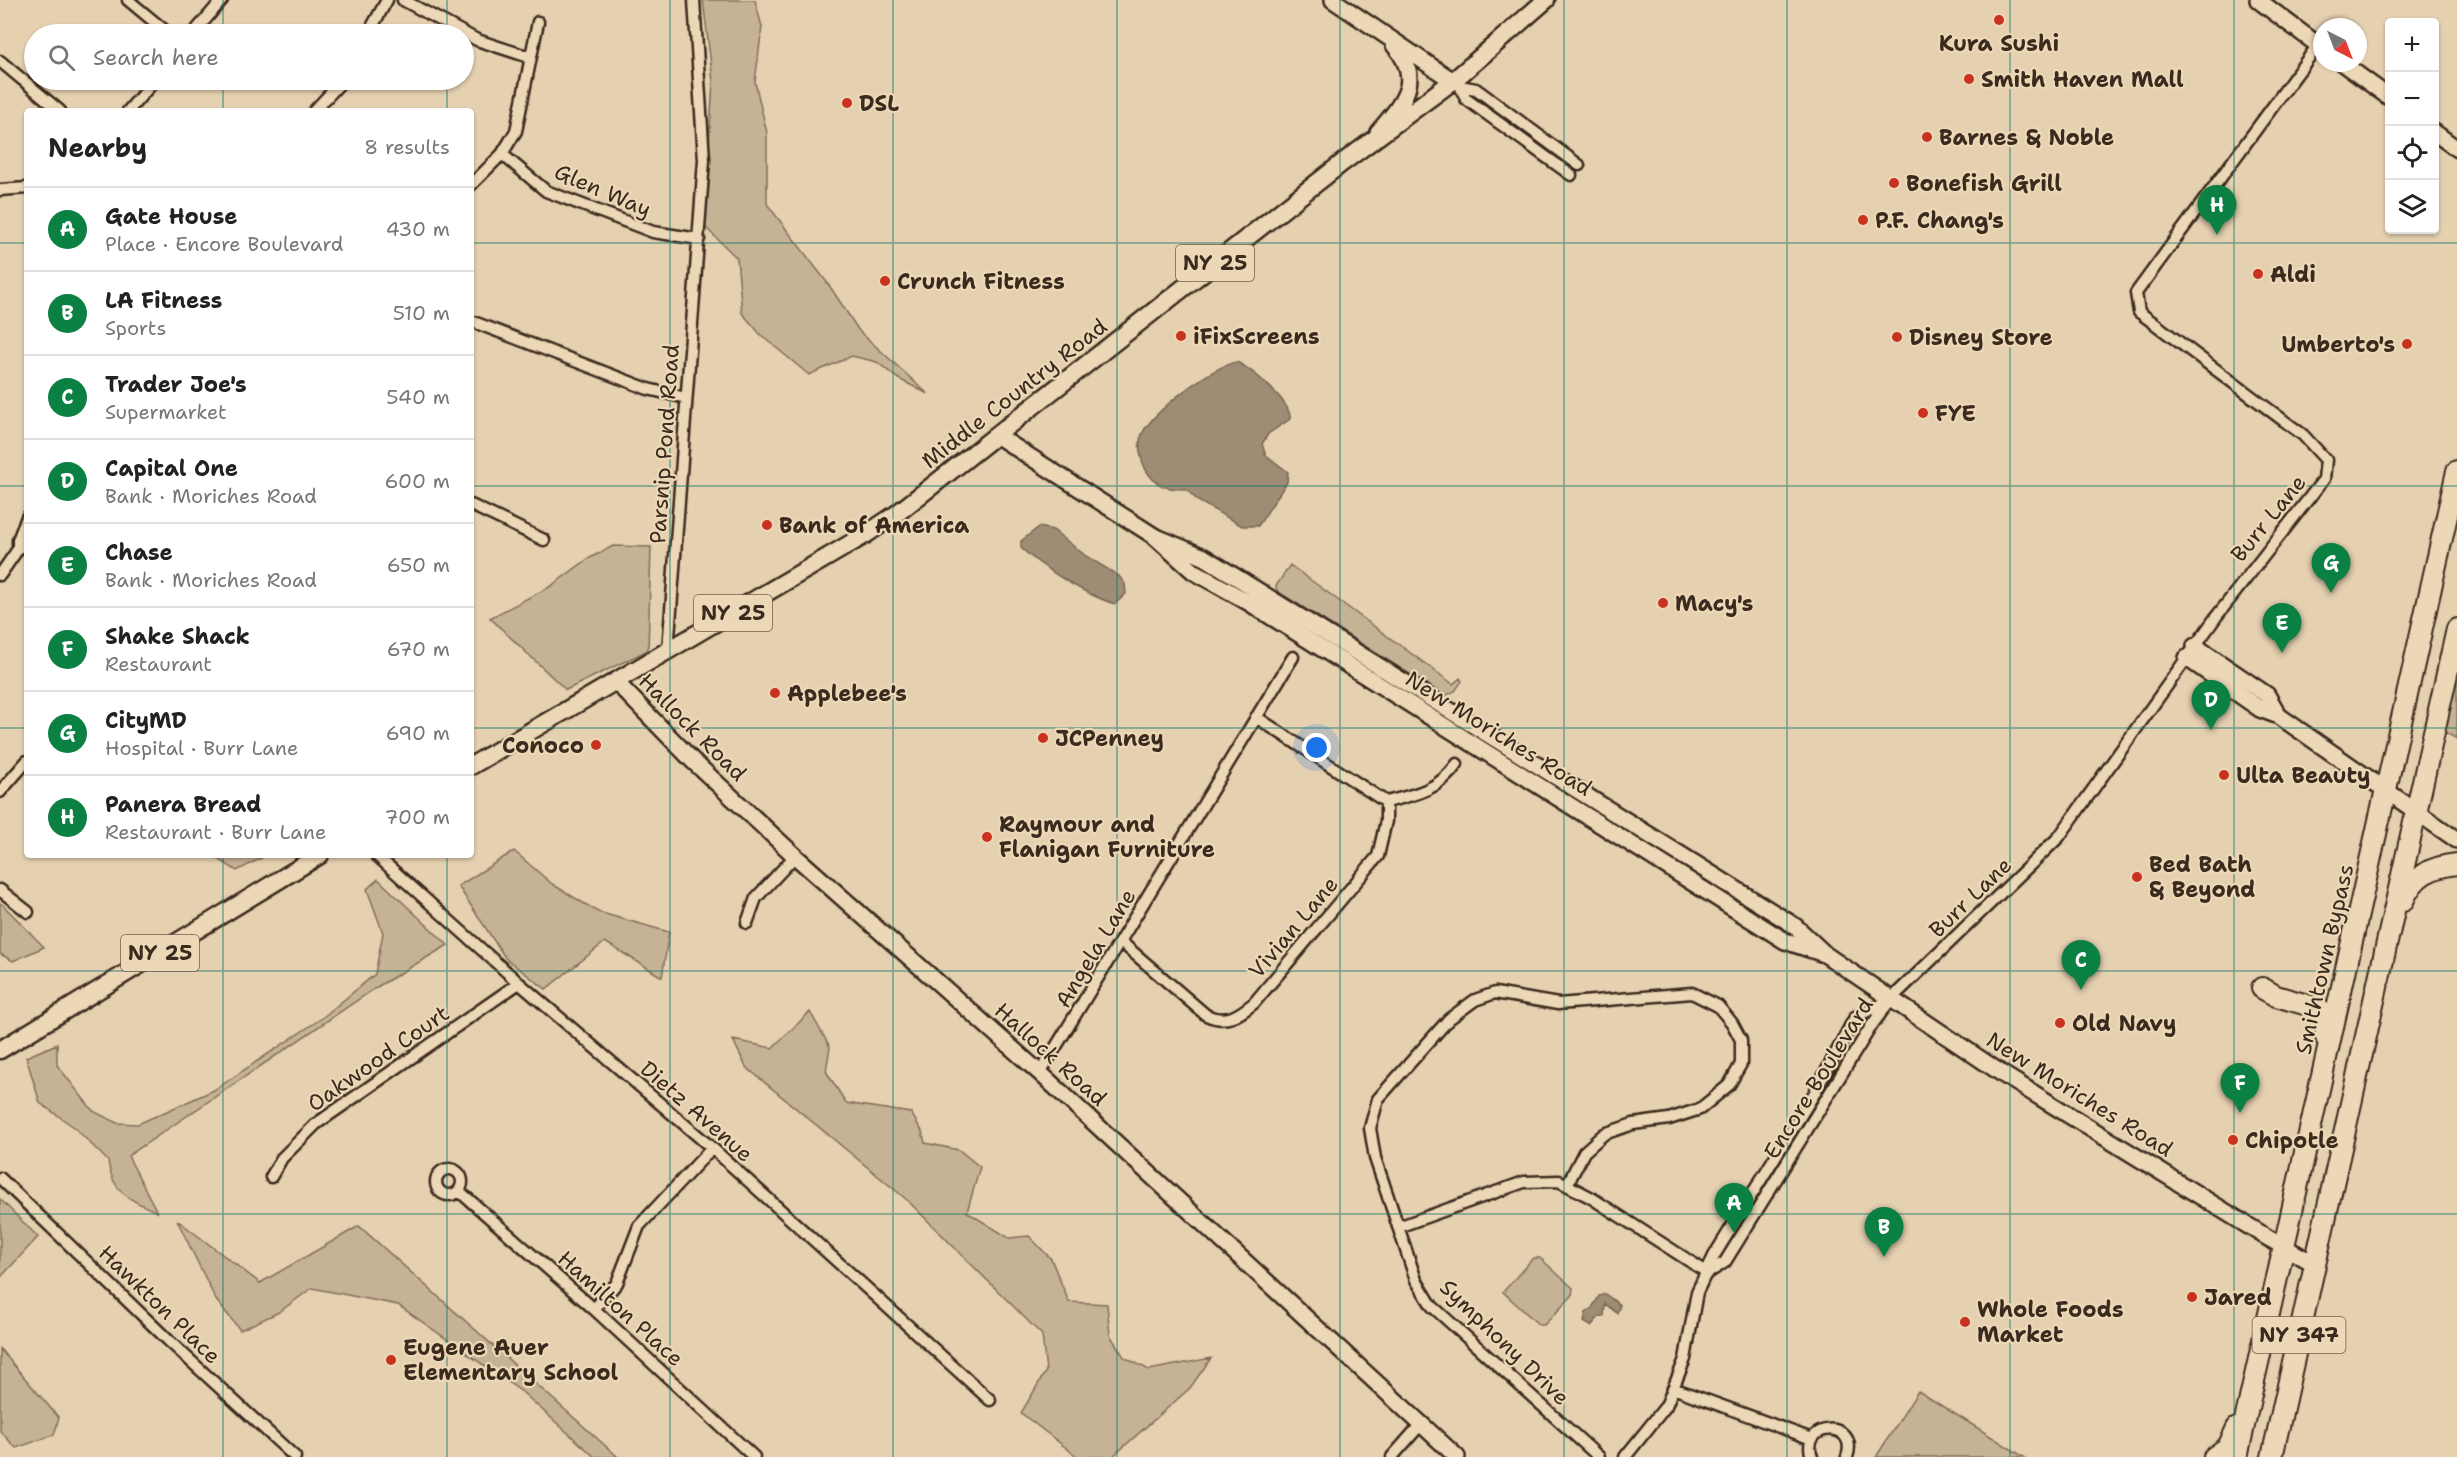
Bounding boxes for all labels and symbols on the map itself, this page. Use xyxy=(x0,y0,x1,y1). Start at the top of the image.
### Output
marker: Kura Sushi xyxy=(1992,13,2006,27)
north arrow xyxy=(2313,18,2367,72)
place label: Kura Sushi xyxy=(1939,29,2059,58)
place label: Smith Haven Mall xyxy=(1981,65,2184,94)
marker: Smith Haven Mall xyxy=(1962,72,1976,86)
place label: DSL xyxy=(859,89,899,118)
marker: DSL xyxy=(840,96,854,110)
place label: Barnes & Noble xyxy=(1939,123,2114,152)
marker: Barnes & Noble xyxy=(1920,130,1934,144)
street label: Glen Way xyxy=(550,157,656,224)
place label: Bonefish Grill xyxy=(1906,169,2062,198)
marker: Bonefish Grill xyxy=(1887,176,1901,190)
pin: H xyxy=(2198,186,2236,235)
place label: P.F. Chang's xyxy=(1875,206,2004,235)
marker: P.F. Chang's xyxy=(1856,213,1870,227)
road number: NY 25 xyxy=(1176,245,1254,281)
place label: Aldi xyxy=(2270,260,2316,289)
place label: Crunch Fitness xyxy=(897,267,1065,296)
marker: Aldi xyxy=(2251,267,2265,281)
marker: Crunch Fitness xyxy=(878,274,892,288)
street label: Middle Country Road xyxy=(916,312,1113,475)
place label: iFixScreens xyxy=(1193,322,1320,351)
place label: Disney Store xyxy=(1909,323,2053,352)
marker: iFixScreens xyxy=(1174,329,1188,343)
marker: Disney Store xyxy=(1890,330,1904,344)
place label: Umberto's xyxy=(2281,330,2395,359)
marker: Umberto's xyxy=(2400,337,2414,351)
street label: Parsnip Pond Road xyxy=(643,343,686,545)
place label: FYE xyxy=(1935,399,1976,428)
marker: FYE xyxy=(1916,406,1930,420)
street label: Burr Lane xyxy=(2224,469,2313,568)
place label: Bank of America xyxy=(779,511,969,540)
marker: Bank of America xyxy=(760,518,774,532)
pin: G xyxy=(2312,544,2350,593)
place label: Macy's xyxy=(1675,589,1753,618)
road number: NY 25 xyxy=(694,595,772,631)
marker: Macy's xyxy=(1656,596,1670,610)
pin: E xyxy=(2262,604,2302,653)
street label: New Moriches Road xyxy=(1400,664,1598,803)
street label: Hallock Road xyxy=(632,667,753,788)
place label: Applebee's xyxy=(787,679,907,708)
pin: D xyxy=(2192,680,2230,730)
marker: Applebee's xyxy=(768,686,782,700)
place label: JCPenney xyxy=(1055,724,1164,753)
place label: Conoco xyxy=(502,731,584,760)
marker: JCPenney xyxy=(1036,731,1050,745)
your location xyxy=(1302,733,1331,762)
marker: Conoco xyxy=(589,738,603,752)
place label: Ulta Beauty xyxy=(2236,761,2370,790)
marker: Ulta Beauty xyxy=(2217,768,2231,782)
place label: Raymour and Flanigan Furniture xyxy=(999,810,1215,864)
marker: Raymour and Flanigan Furniture xyxy=(980,830,994,844)
place label: Bed Bath & Beyond xyxy=(2149,850,2256,904)
street label: Burr Lane xyxy=(1923,851,2018,944)
street label: Smithtown Bypass xyxy=(2289,861,2360,1057)
street label: Vivian Lane xyxy=(1242,870,1345,984)
marker: Bed Bath & Beyond xyxy=(2130,870,2144,884)
street label: Angela Lane xyxy=(1049,883,1142,1013)
road number: NY 25 xyxy=(121,935,199,971)
pin: C xyxy=(2062,940,2100,990)
street label: Encore Boulevard xyxy=(1757,992,1880,1164)
street label: Hallock Road xyxy=(988,996,1113,1113)
street label: Oakwood Court xyxy=(302,999,455,1118)
place label: Old Navy xyxy=(2072,1009,2176,1038)
marker: Old Navy xyxy=(2053,1016,2067,1030)
street label: New Moriches Road xyxy=(1981,1025,2179,1164)
street label: Dietz Avenue xyxy=(634,1054,759,1168)
pin: F xyxy=(2220,1064,2260,1113)
place label: Chipotle xyxy=(2245,1126,2339,1155)
marker: Chipotle xyxy=(2226,1133,2240,1147)
pin: A xyxy=(1714,1184,1754,1233)
pin: B xyxy=(1864,1208,1904,1257)
street label: Hawkton Place xyxy=(92,1239,227,1370)
street label: Hamilton Place xyxy=(552,1244,690,1373)
street label: Symphony Drive xyxy=(1434,1273,1576,1412)
place label: Jared xyxy=(2204,1283,2272,1312)
marker: Jared xyxy=(2185,1290,2199,1304)
place label: Whole Foods Market xyxy=(1977,1295,2124,1349)
marker: Whole Foods Market xyxy=(1958,1315,1972,1329)
road number: NY 347 xyxy=(2252,1317,2346,1353)
place label: Eugene Auer Elementary School xyxy=(403,1333,619,1387)
marker: Eugene Auer Elementary School xyxy=(384,1353,398,1367)

